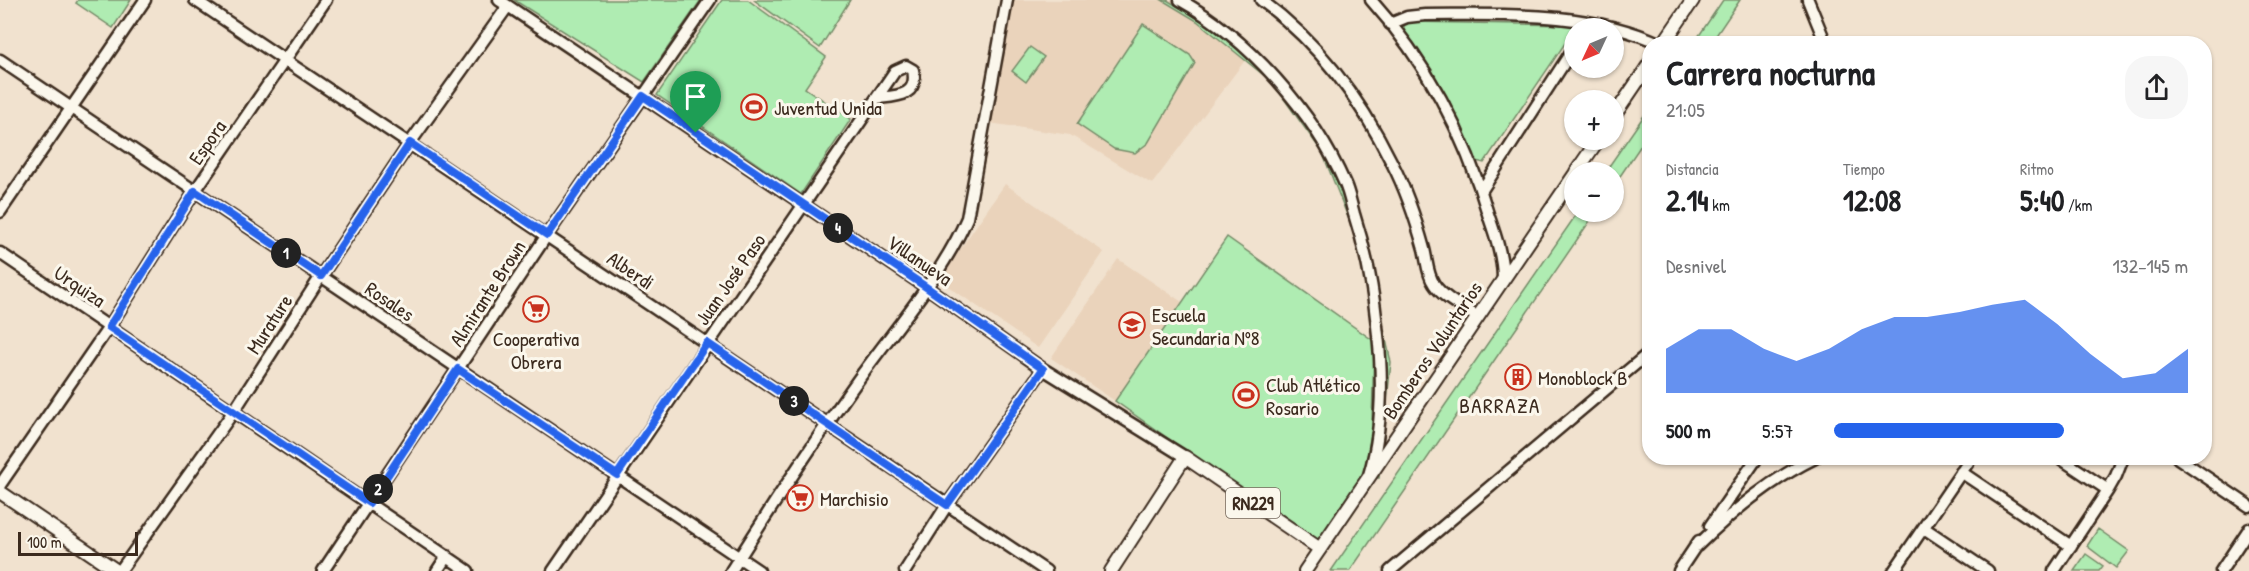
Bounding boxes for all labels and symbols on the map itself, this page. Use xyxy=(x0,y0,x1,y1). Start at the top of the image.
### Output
north arrow xyxy=(1564,18,1624,78)
pin xyxy=(670,71,721,133)
sports icon: Juventud Unida xyxy=(739,92,769,122)
place label: Juventud Unida xyxy=(774,94,882,121)
street label: Espora xyxy=(182,114,232,170)
pin: 4 xyxy=(823,213,853,243)
street label: Juan José Paso xyxy=(689,228,771,330)
street label: Villanueva xyxy=(882,228,958,292)
street label: Almirante Brown xyxy=(443,235,531,351)
pin: 1 xyxy=(271,238,301,268)
street label: Alberdi xyxy=(602,244,660,296)
street label: Urquiza xyxy=(49,259,111,313)
street label: Rosales xyxy=(360,275,420,327)
street label: Bomberos Voluntarios xyxy=(1376,276,1488,424)
street label: Murature xyxy=(240,289,298,359)
supermarket icon: Cooperativa Obrera xyxy=(521,294,551,324)
place label: Escuela Secundaria Nº8 xyxy=(1152,301,1259,351)
school or university icon: Escuela Secundaria Nº8 xyxy=(1117,310,1147,340)
place label: Cooperativa Obrera xyxy=(493,325,579,375)
building icon: Monoblock B xyxy=(1503,362,1533,392)
place label: Monoblock B xyxy=(1538,364,1627,391)
place label: Club Atlético Rosario xyxy=(1266,371,1360,421)
sports icon: Club Atlético Rosario xyxy=(1231,380,1261,410)
pin: 3 xyxy=(779,386,809,416)
district label: BARRAZA xyxy=(1459,391,1541,420)
pin: 2 xyxy=(363,474,393,504)
supermarket icon: Marchisio xyxy=(785,483,815,513)
place label: Marchisio xyxy=(820,485,888,512)
road number: RN229 xyxy=(1226,488,1280,518)
scale bar xyxy=(18,529,138,556)

